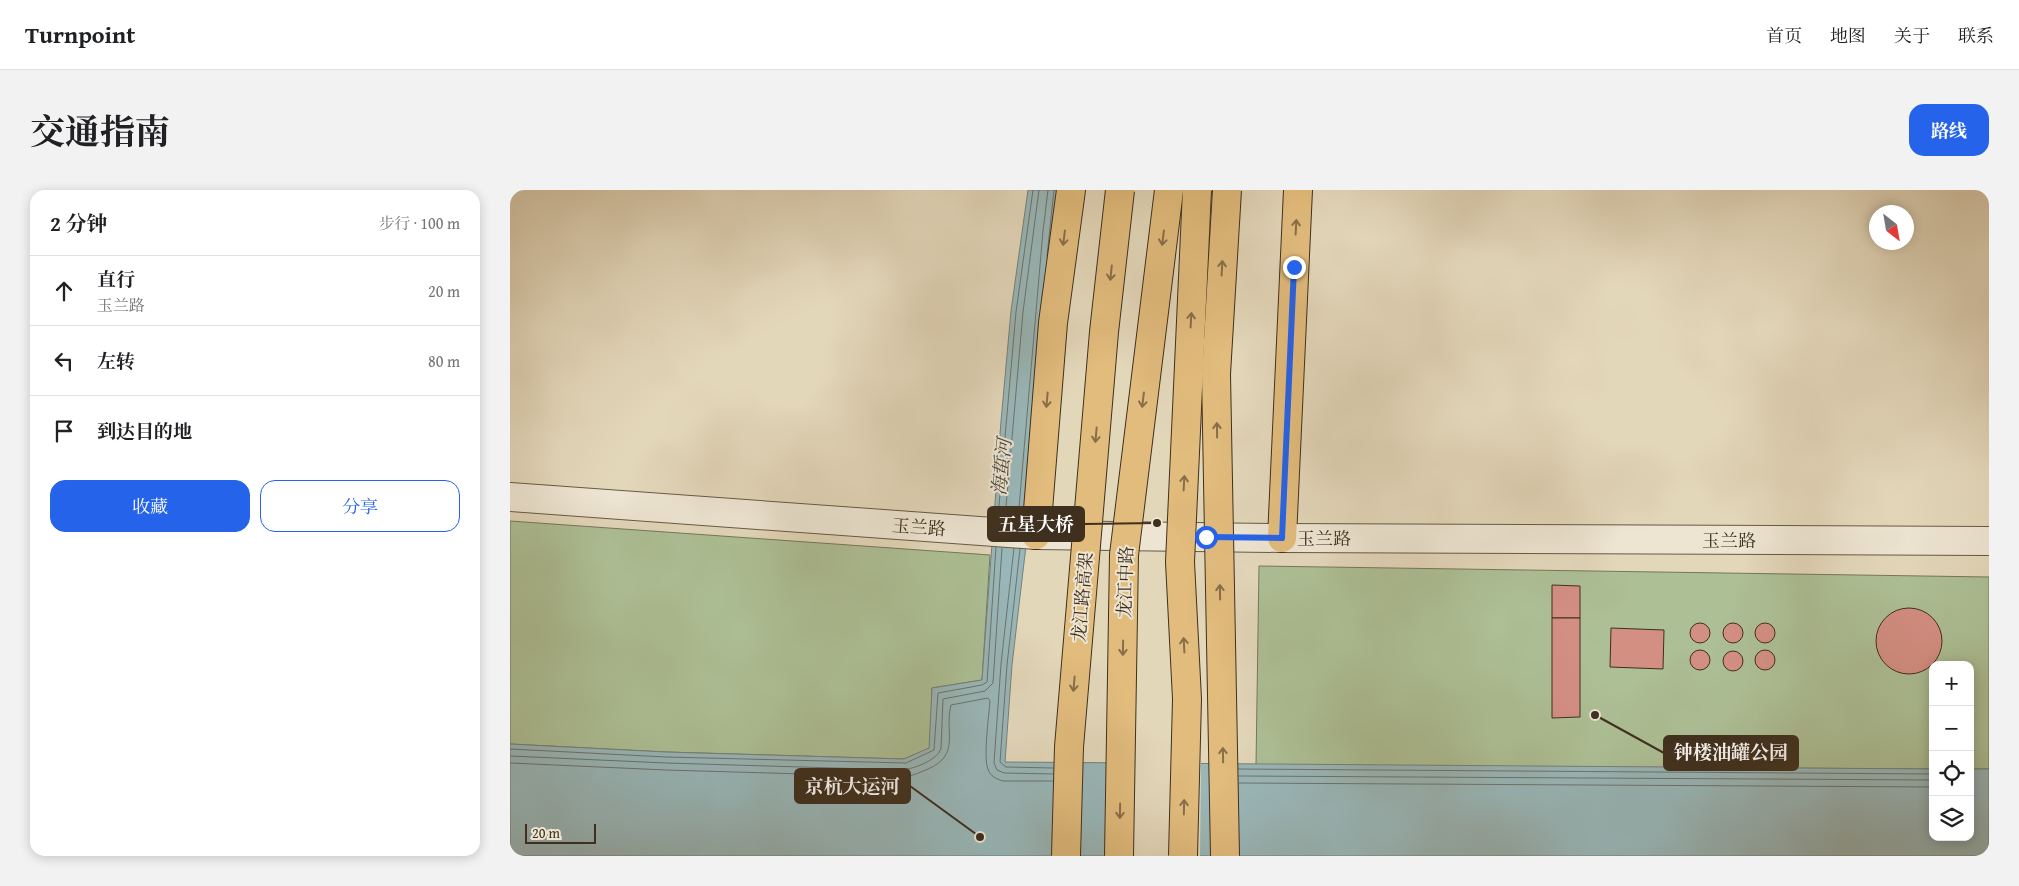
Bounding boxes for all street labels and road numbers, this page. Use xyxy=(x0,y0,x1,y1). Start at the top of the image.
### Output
street label: 玉兰路 xyxy=(891,512,947,542)
street label: 玉兰路 xyxy=(1297,525,1351,552)
street label: 玉兰路 xyxy=(1702,527,1756,554)
street label: 龙江中路 xyxy=(1110,546,1140,618)
street label: 龙江路高架 xyxy=(1065,551,1099,643)

